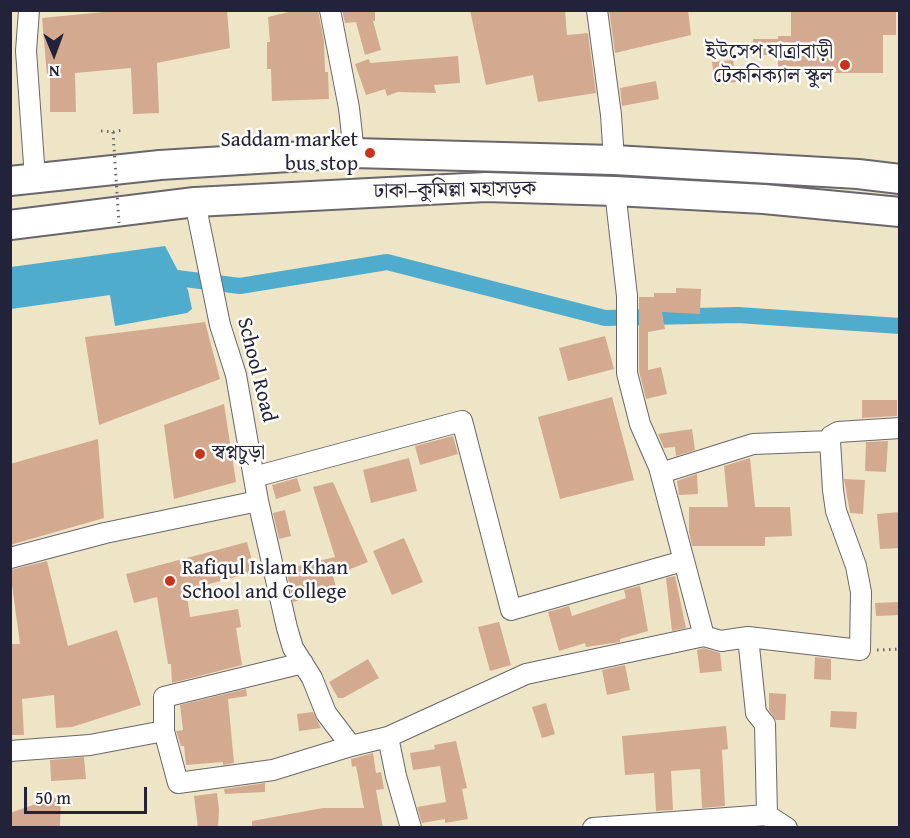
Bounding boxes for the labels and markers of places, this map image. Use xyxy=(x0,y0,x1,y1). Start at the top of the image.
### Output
place label: ইউসেপ যাত্রাবাড়ী টেকনিক্যাল স্কুল xyxy=(706,40,833,90)
marker: ইউসেপ যাত্রাবাড়ী টেকনিক্যাল স্কুল xyxy=(838,58,852,72)
place label: Saddam market bus stop xyxy=(220,128,358,178)
marker: Saddam market bus stop xyxy=(363,146,377,160)
place label: স্বপ্নচুড়া xyxy=(212,441,265,467)
marker: স্বপ্নচুড়া xyxy=(193,447,207,461)
place label: Rafiqul Islam Khan School and College xyxy=(182,556,348,606)
marker: Rafiqul Islam Khan School and College xyxy=(163,574,177,588)

